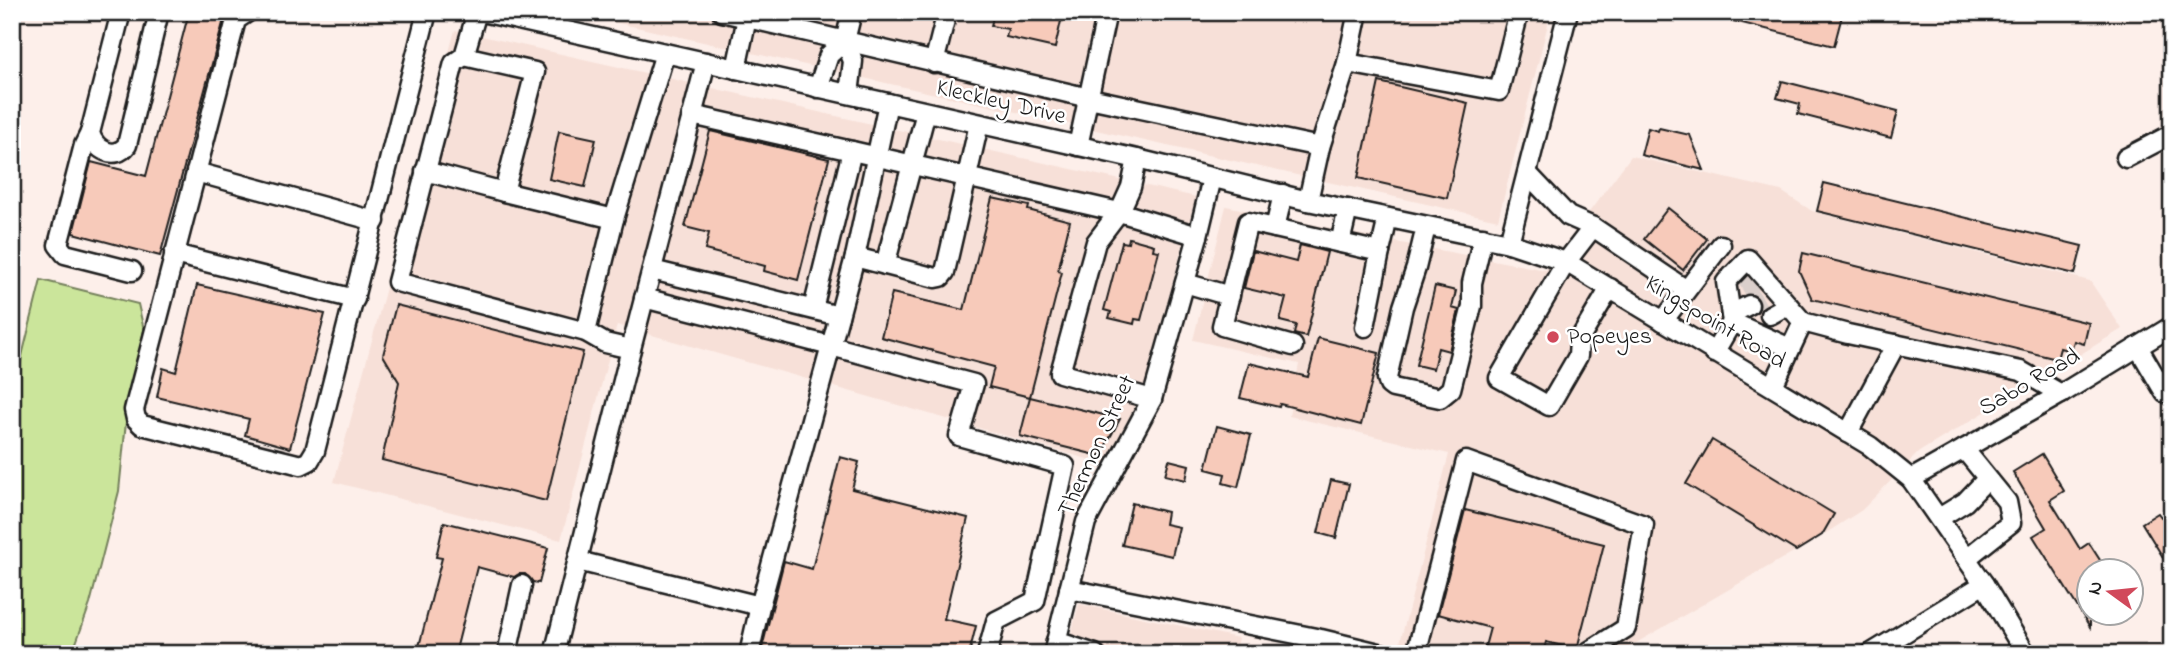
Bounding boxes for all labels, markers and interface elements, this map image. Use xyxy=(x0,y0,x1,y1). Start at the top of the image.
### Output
street label: Kleckley Drive xyxy=(933,71,1069,136)
street label: Kingspoint Road xyxy=(1638,267,1792,379)
place label: Popeyes xyxy=(1567,320,1652,356)
marker: Popeyes xyxy=(1545,329,1561,345)
street label: Sabo Road xyxy=(1973,340,2088,426)
street label: Thermon Street xyxy=(1050,369,1146,523)
north arrow xyxy=(2076,558,2146,628)
text: N xyxy=(2081,578,2111,598)

